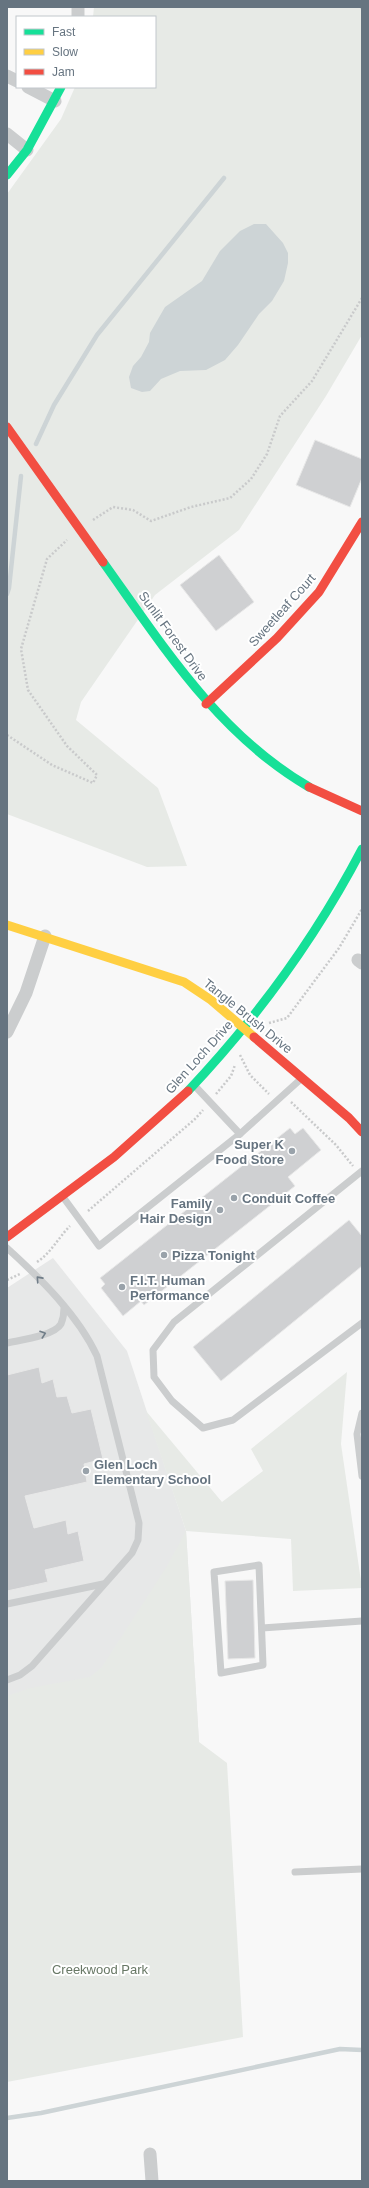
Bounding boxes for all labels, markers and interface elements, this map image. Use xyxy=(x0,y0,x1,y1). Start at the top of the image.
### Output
legend xyxy=(16,16,156,88)
text: Fast xyxy=(52,25,76,39)
text: Slow xyxy=(52,45,78,59)
text: Jam xyxy=(52,65,75,79)
street label: Sweetleaf Court xyxy=(245,570,319,649)
street label: Sunlit Forest Drive xyxy=(136,588,210,684)
street label: Tangle Brush Drive xyxy=(201,976,295,1056)
street label: Glen Loch Drive xyxy=(162,1017,236,1097)
place label: Super K Food Store xyxy=(215,1137,285,1167)
marker: Super K Food Store xyxy=(287,1146,297,1156)
place label: Conduit Coffee xyxy=(242,1191,335,1206)
marker: Conduit Coffee xyxy=(229,1193,239,1203)
place label: Family Hair Design xyxy=(140,1196,213,1226)
marker: Family Hair Design xyxy=(215,1205,225,1215)
place label: Pizza Tonight xyxy=(172,1248,255,1263)
marker: Pizza Tonight xyxy=(159,1250,169,1260)
place label: F.I.T. Human Performance xyxy=(130,1273,209,1303)
one-way arrow xyxy=(36,1276,43,1284)
marker: F.I.T. Human Performance xyxy=(117,1282,127,1292)
one-way arrow xyxy=(39,1331,46,1339)
place label: Glen Loch Elementary School xyxy=(94,1457,211,1487)
marker: Glen Loch Elementary School xyxy=(81,1466,91,1476)
park label: Creekwood Park xyxy=(52,1962,149,1977)

